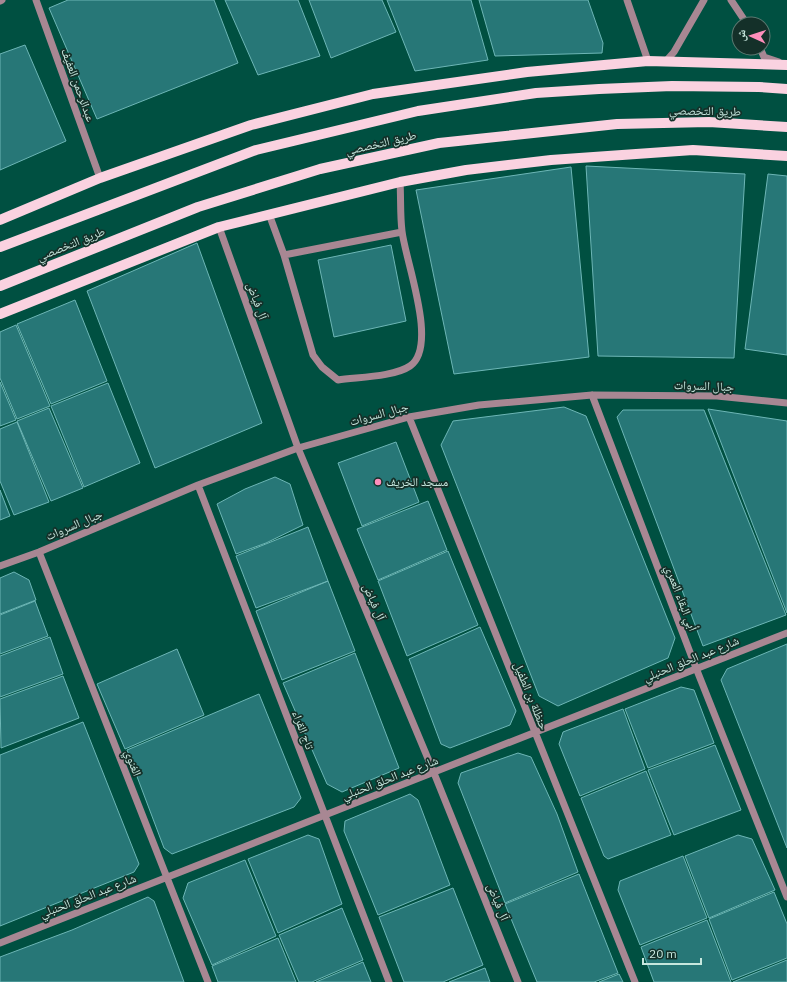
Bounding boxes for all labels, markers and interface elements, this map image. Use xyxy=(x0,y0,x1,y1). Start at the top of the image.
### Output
north arrow xyxy=(731,16,771,56)
text: ش xyxy=(734,29,749,42)
street label: عبدالرحمن العفيف xyxy=(58,46,99,124)
street label: طريق التخصصي xyxy=(669,102,741,122)
street label: طريق التخصصي xyxy=(344,127,418,161)
street label: طريق التخصصي xyxy=(35,223,108,267)
street label: آل فياض xyxy=(244,280,271,322)
street label: جبال السروات xyxy=(674,377,735,394)
street label: جبال السروات xyxy=(348,398,410,429)
place label: مسجد الخريف xyxy=(386,474,448,489)
marker: مسجد الخريف xyxy=(373,477,383,487)
street label: جبال السروات xyxy=(43,506,105,544)
street label: أبي البقاء العمري xyxy=(659,563,701,634)
street label: آل فياض xyxy=(360,581,389,623)
street label: شارع عبد الحلق الحنبلي xyxy=(641,632,742,687)
street label: حنظلة بن الطفيل xyxy=(511,660,552,732)
street label: تاج القراء xyxy=(289,708,318,752)
street label: الغنوي xyxy=(119,748,145,779)
street label: شارع عبد الحلق الحنبلي xyxy=(339,752,441,806)
street label: شارع عبد الحلق الحنبلي xyxy=(37,870,139,924)
street label: آل فياض xyxy=(484,881,513,923)
scale bar xyxy=(643,940,701,966)
text: 20 m xyxy=(649,946,677,961)

